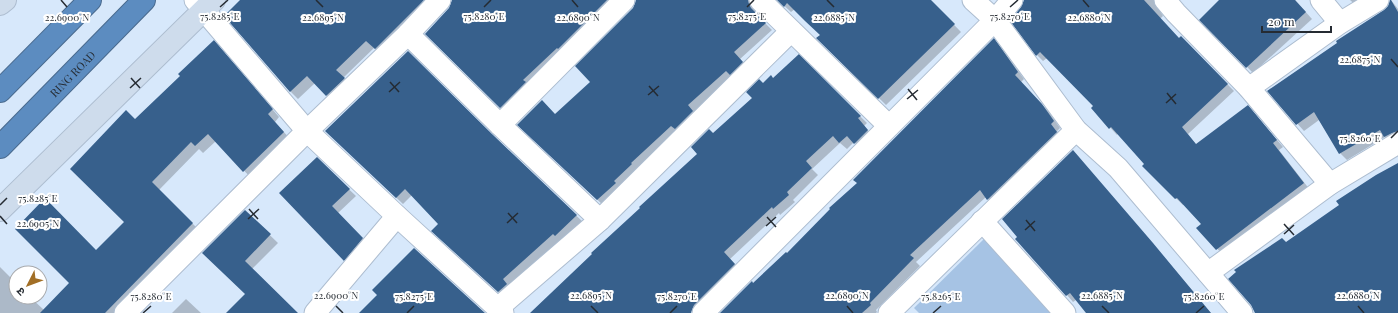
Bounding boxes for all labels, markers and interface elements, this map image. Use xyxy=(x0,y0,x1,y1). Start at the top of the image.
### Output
scale bar xyxy=(1262,8,1331,34)
text: 75.8285°E xyxy=(200,9,240,23)
text: 75.8280°E xyxy=(463,9,505,23)
text: 75.8275°E xyxy=(728,9,766,23)
text: 75.8270°E xyxy=(990,9,1030,23)
text: 22.6900°N xyxy=(45,10,89,24)
text: 22.6895°N xyxy=(302,10,344,24)
text: 22.6890°N xyxy=(556,10,600,24)
text: 22.6885°N xyxy=(813,10,855,24)
text: 22.6880°N xyxy=(1067,10,1111,24)
text: 20 m xyxy=(1268,13,1295,29)
street label: RING ROAD xyxy=(46,47,98,100)
text: 22.6875°N xyxy=(1340,52,1380,66)
text: 75.8260°E xyxy=(1340,131,1381,145)
text: 75.8285°E xyxy=(18,191,58,205)
text: 22.6905°N xyxy=(17,216,59,230)
north arrow xyxy=(8,265,48,305)
text: उ xyxy=(12,284,28,299)
text: 22.6900°N xyxy=(314,288,358,302)
text: 22.6895°N xyxy=(570,288,612,302)
text: 22.6890°N xyxy=(825,288,869,302)
text: 22.6885°N xyxy=(1081,288,1123,302)
text: 22.6880°N xyxy=(1336,288,1380,302)
text: 75.8280°E xyxy=(130,289,172,303)
text: 75.8275°E xyxy=(395,289,433,303)
text: 75.8270°E xyxy=(657,289,697,303)
text: 75.8265°E xyxy=(921,289,961,303)
text: 75.8260°E xyxy=(1184,289,1225,303)

